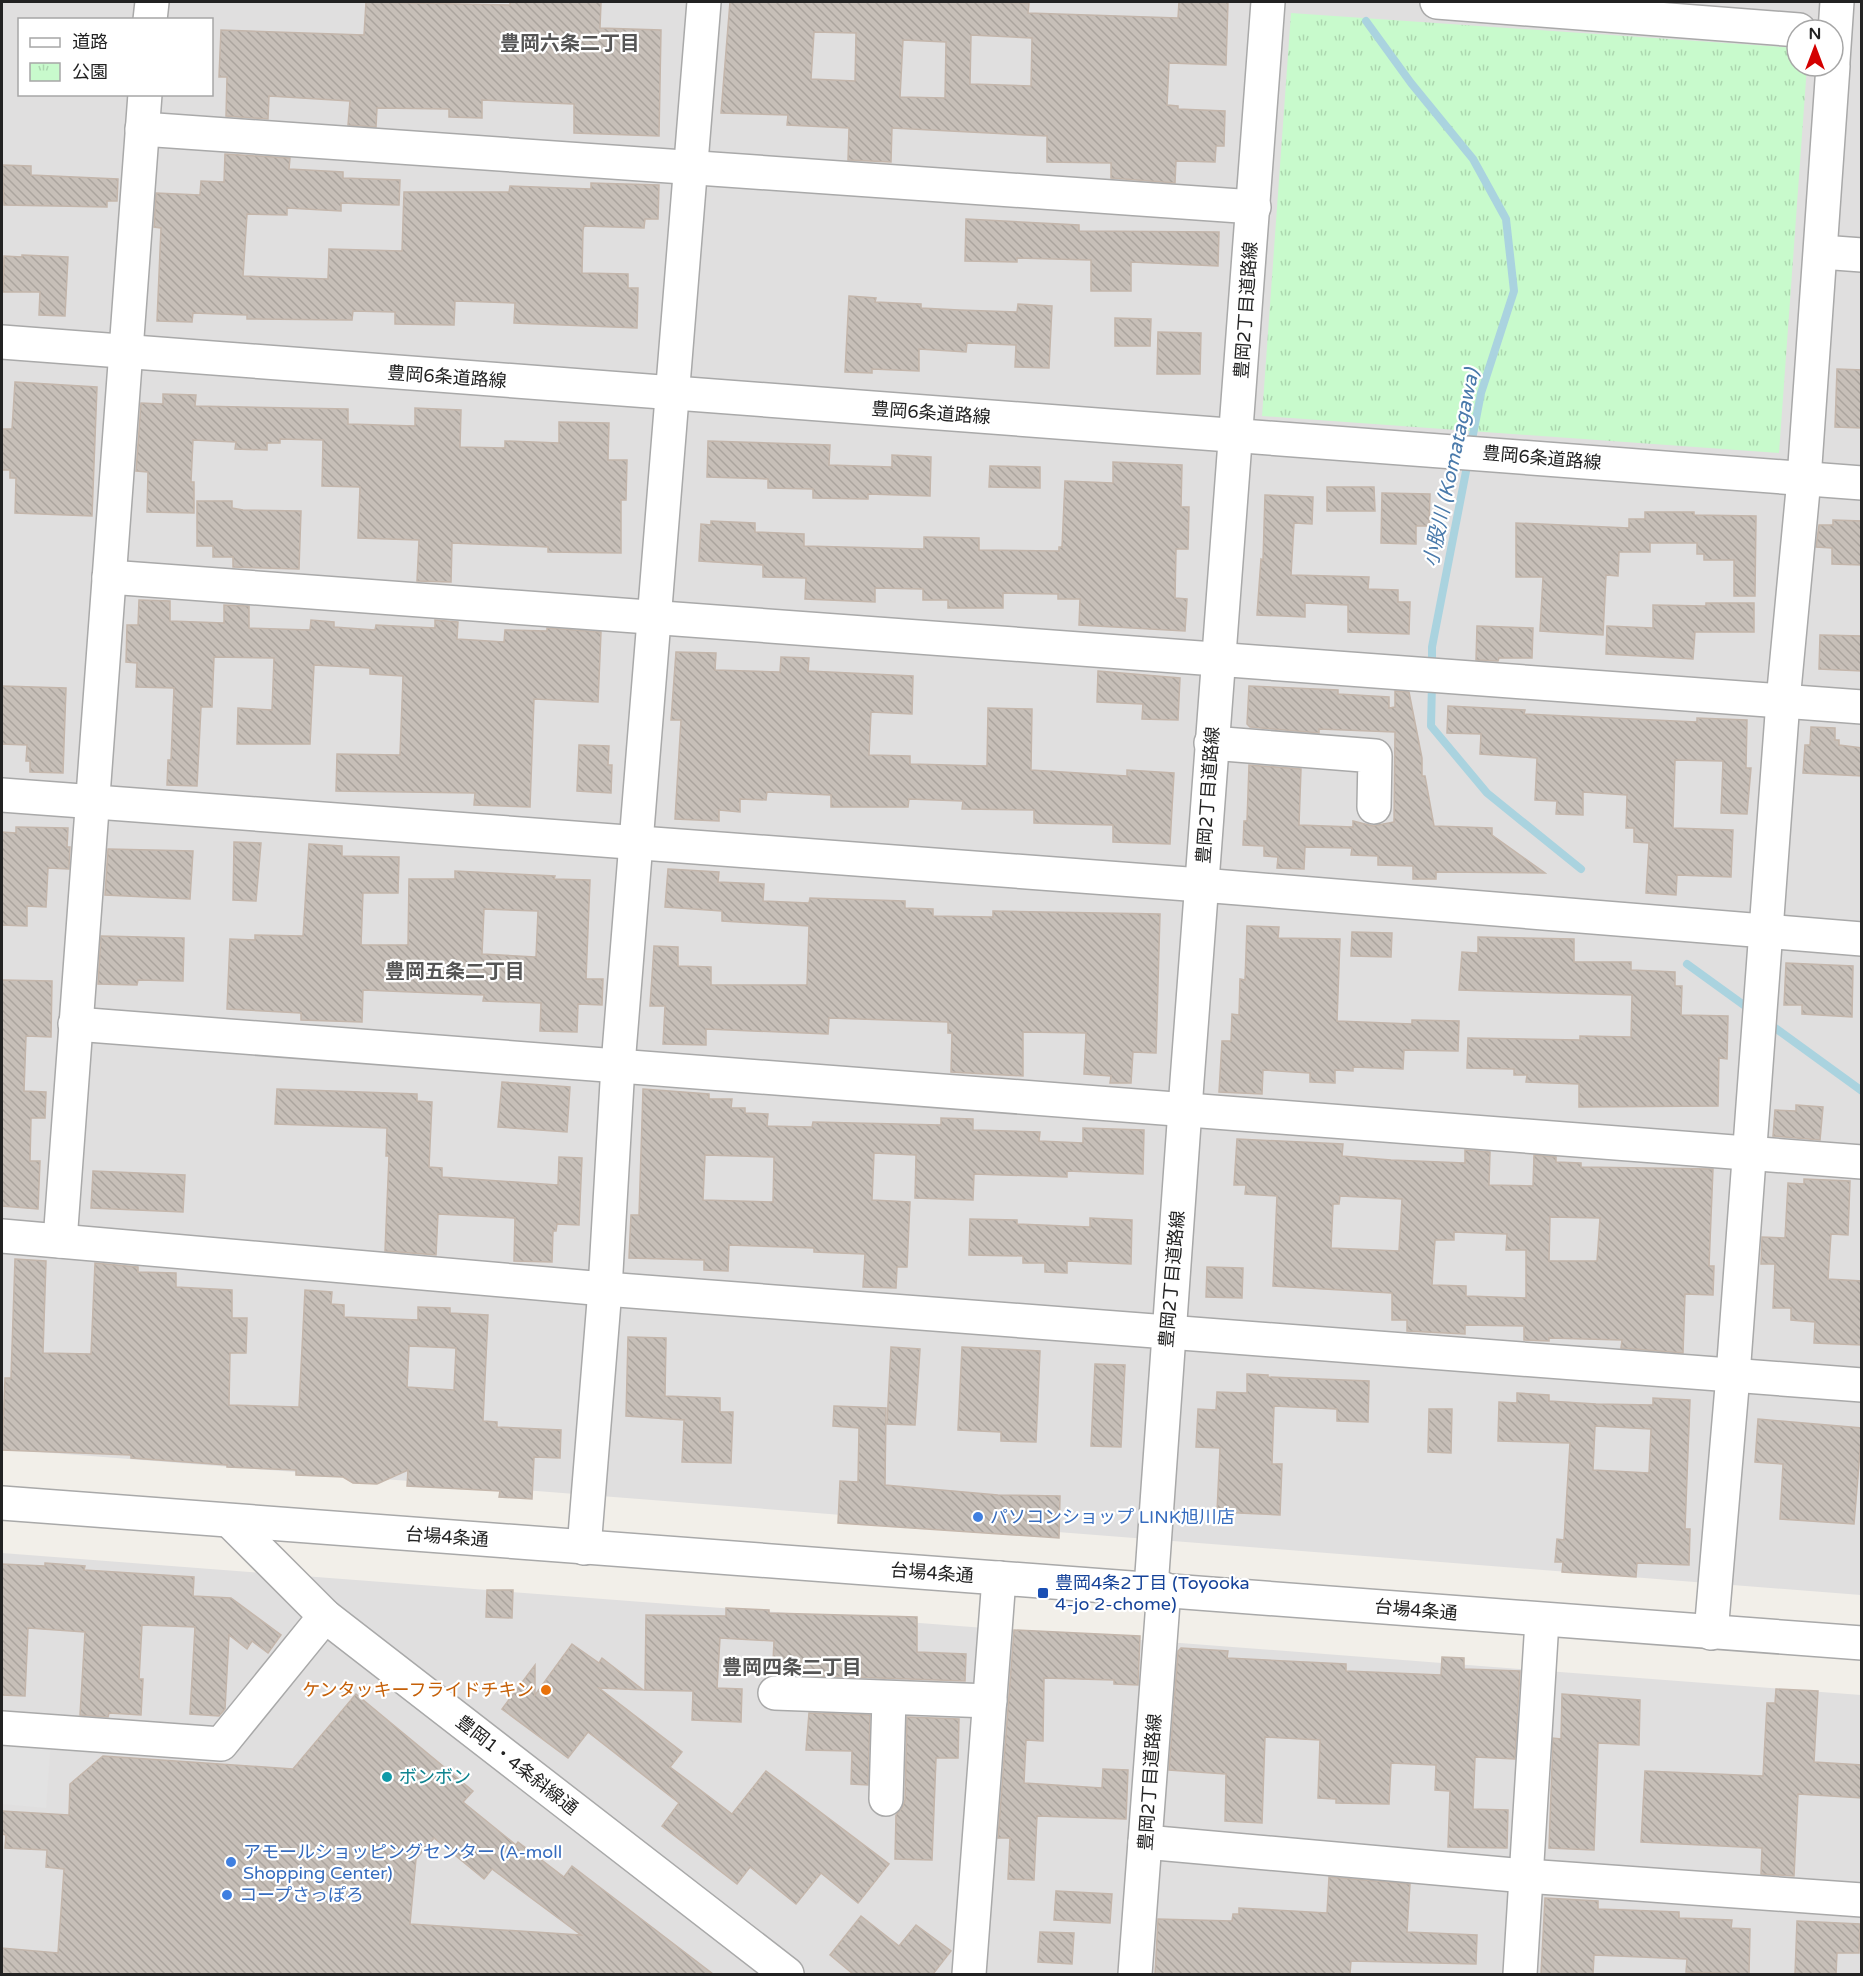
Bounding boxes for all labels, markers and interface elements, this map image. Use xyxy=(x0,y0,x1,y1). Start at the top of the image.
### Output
legend xyxy=(18,18,213,96)
north arrow xyxy=(1785,18,1845,78)
text: N xyxy=(1809,24,1821,44)
text: 道路 xyxy=(72,31,108,53)
district label: 豊岡六条二丁目 xyxy=(500,32,640,56)
text: 公園 xyxy=(72,61,108,83)
street label: 豊岡2丁目道路線 xyxy=(1230,241,1262,379)
street label: 豊岡6条道路線 xyxy=(387,362,507,392)
water label: 小股川 (Komatagawa) xyxy=(1419,365,1485,569)
street label: 豊岡6条道路線 xyxy=(871,398,991,428)
street label: 豊岡6条道路線 xyxy=(1482,442,1602,474)
street label: 豊岡2丁目道路線 xyxy=(1192,726,1224,864)
district label: 豊岡五条二丁目 xyxy=(385,960,525,984)
street label: 豊岡2丁目道路線 xyxy=(1155,1210,1189,1348)
place label: パソコンショップ LINK旭川店 xyxy=(990,1506,1235,1528)
marker: パソコンショップ LINK旭川店 xyxy=(971,1510,985,1524)
street label: 台場4条通 xyxy=(405,1523,489,1551)
street label: 台場4条通 xyxy=(890,1559,974,1587)
place label: 豊岡4条2丁目 (Toyooka 4-jo 2-chome) xyxy=(1055,1572,1250,1615)
marker: 豊岡4条2丁目 (Toyooka 4-jo 2-chome) xyxy=(1036,1586,1050,1600)
street label: 台場4条通 xyxy=(1374,1595,1458,1625)
district label: 豊岡四条二丁目 xyxy=(722,1656,862,1680)
place label: ケンタッキーフライドチキン xyxy=(302,1679,534,1701)
marker: ケンタッキーフライドチキン xyxy=(539,1683,553,1697)
street label: 豊岡1・4条斜線通 xyxy=(452,1711,582,1819)
street label: 豊岡2丁目道路線 xyxy=(1134,1713,1166,1851)
place label: ボンボン xyxy=(399,1766,471,1788)
marker: ボンボン xyxy=(380,1770,394,1784)
place label: アモールショッピングセンター (A-moll Shopping Center) xyxy=(243,1841,562,1884)
marker: アモールショッピングセンター (A-moll Shopping Center) xyxy=(224,1855,238,1869)
place label: コープさっぽろ xyxy=(239,1884,364,1906)
marker: コープさっぽろ xyxy=(220,1888,234,1902)

